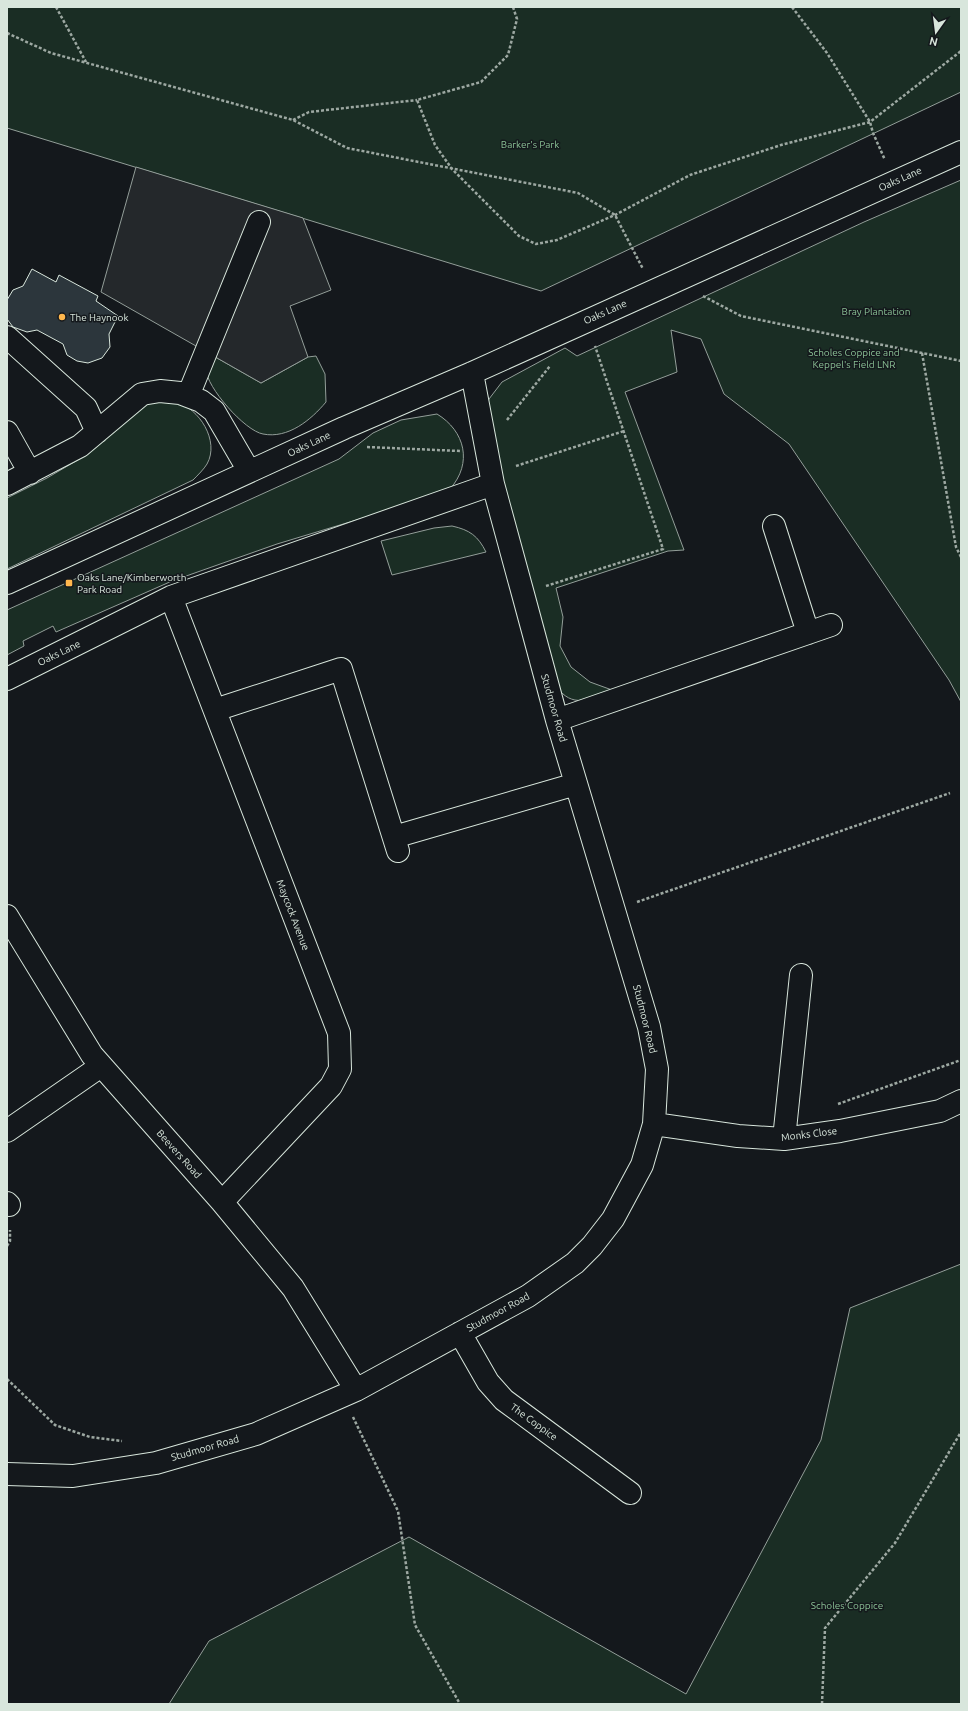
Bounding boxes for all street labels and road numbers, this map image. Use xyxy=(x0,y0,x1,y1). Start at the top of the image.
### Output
street label: Oaks Lane xyxy=(877,165,923,193)
street label: Oaks Lane xyxy=(582,298,628,326)
street label: Oaks Lane xyxy=(286,429,332,459)
street label: Oaks Lane xyxy=(36,638,82,668)
street label: Studmoor Road xyxy=(539,673,569,743)
street label: Maycock Avenue xyxy=(274,878,312,952)
street label: Studmoor Road xyxy=(631,984,659,1055)
street label: Monks Close xyxy=(780,1125,838,1143)
street label: Beevers Road xyxy=(154,1128,204,1181)
street label: Studmoor Road xyxy=(465,1290,531,1334)
street label: The Coppice xyxy=(508,1401,560,1443)
street label: Studmoor Road xyxy=(170,1433,240,1463)

